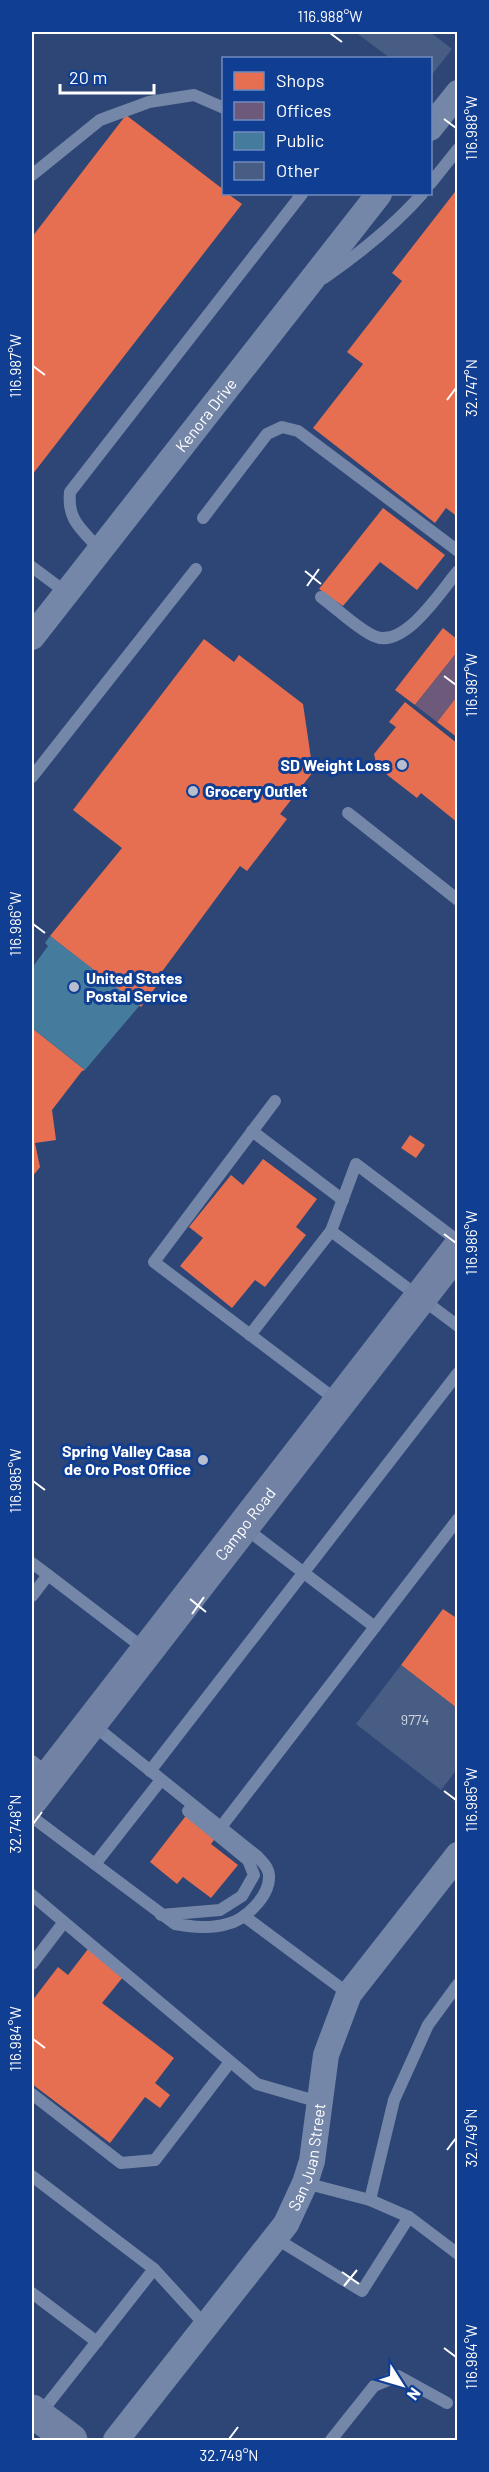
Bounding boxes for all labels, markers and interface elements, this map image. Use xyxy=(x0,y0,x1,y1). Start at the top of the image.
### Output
text: 116.988°W xyxy=(298,7,362,25)
scale bar xyxy=(60,57,154,95)
legend xyxy=(222,57,432,195)
text: 20 m xyxy=(69,66,107,88)
text: Shops xyxy=(276,69,325,91)
text: 116.988°W xyxy=(462,96,480,160)
text: Offices xyxy=(276,99,332,121)
text: Public xyxy=(276,129,324,151)
text: Other xyxy=(276,159,320,181)
text: 116.987°W xyxy=(6,334,24,398)
text: 32.747°N xyxy=(462,359,480,417)
street label: Kenora Drive xyxy=(171,374,240,455)
text: 116.987°W xyxy=(462,653,480,717)
place label: SD Weight Loss xyxy=(281,755,390,774)
marker: SD Weight Loss xyxy=(395,758,409,772)
place label: Grocery Outlet xyxy=(205,781,308,800)
marker: Grocery Outlet xyxy=(186,784,200,798)
text: 116.986°W xyxy=(6,892,24,956)
place label: United States Postal Service xyxy=(86,968,188,1005)
marker: United States Postal Service xyxy=(67,980,81,994)
text: 116.986°W xyxy=(462,1211,480,1275)
place label: Spring Valley Casa de Oro Post Office xyxy=(62,1441,191,1478)
text: 116.985°W xyxy=(6,1449,24,1513)
marker: Spring Valley Casa de Oro Post Office xyxy=(196,1453,210,1467)
street label: Campo Road xyxy=(211,1483,279,1564)
house number: 9774 xyxy=(401,1711,429,1728)
text: 116.985°W xyxy=(462,1768,480,1832)
text: 32.748°N xyxy=(6,1795,24,1853)
text: 116.984°W xyxy=(6,2006,24,2072)
street label: San Juan Street xyxy=(284,2102,329,2214)
text: 32.749°N xyxy=(462,2109,480,2167)
text: 116.984°W xyxy=(462,2324,480,2390)
north arrow xyxy=(372,2355,432,2415)
text: N xyxy=(404,2384,425,2404)
text: 32.749°N xyxy=(200,2446,258,2464)

